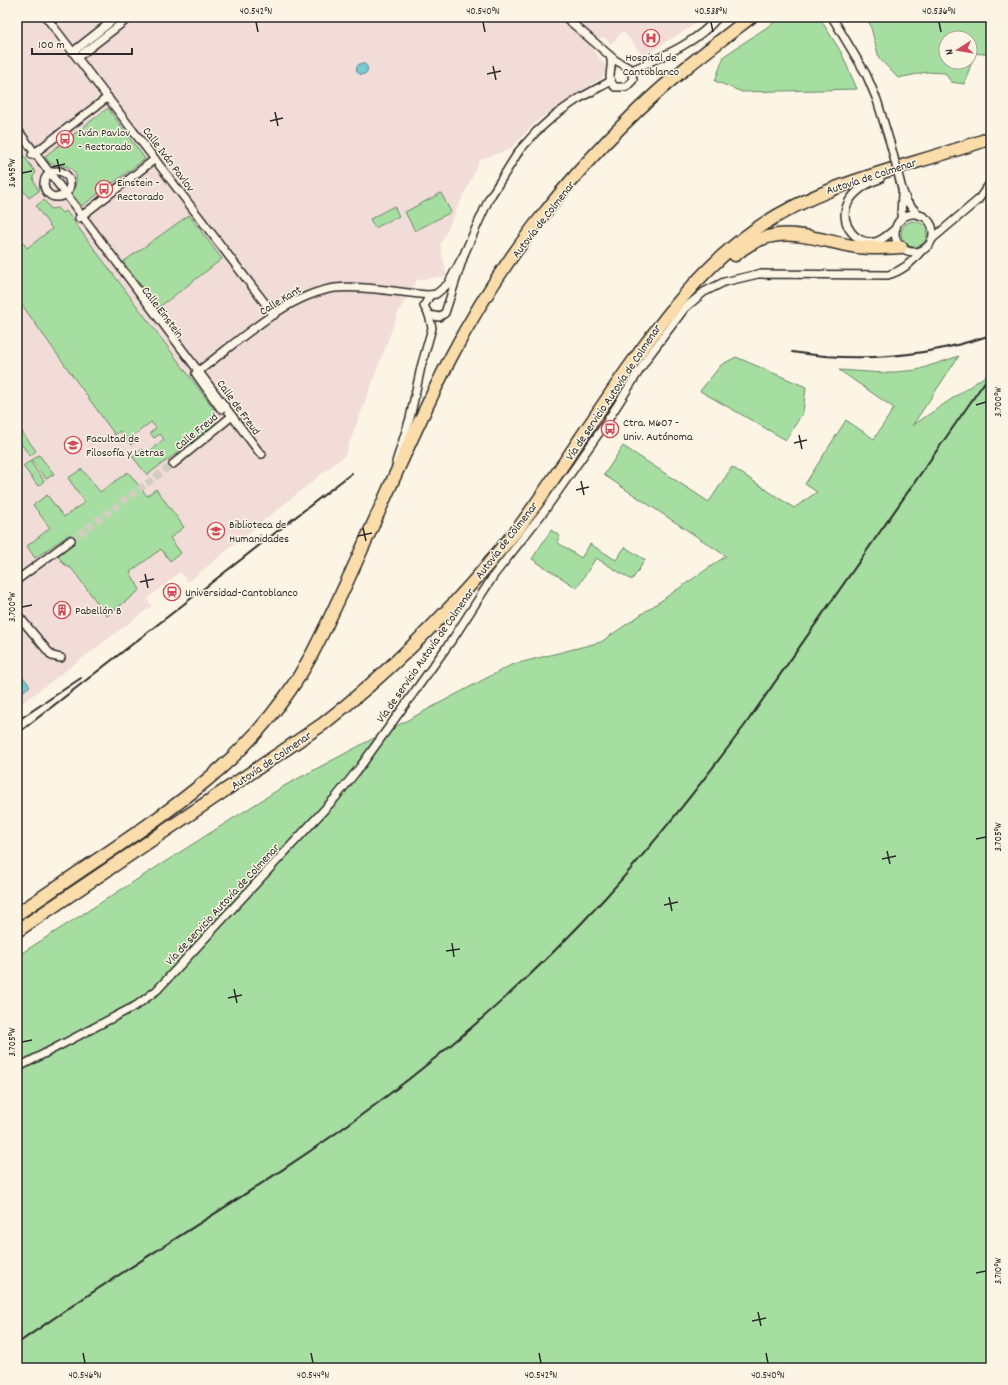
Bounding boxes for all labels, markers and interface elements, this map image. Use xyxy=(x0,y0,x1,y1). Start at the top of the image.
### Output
text: 40.542°N xyxy=(240,5,272,19)
text: 40.540°N xyxy=(466,5,500,19)
text: 40.538°N xyxy=(695,5,727,19)
text: 40.536°N xyxy=(922,5,956,19)
hospital icon: Hospital de Cantoblanco xyxy=(641,28,661,48)
scale bar xyxy=(32,30,132,56)
north arrow xyxy=(938,30,978,70)
text: 100 m xyxy=(38,37,65,54)
text: N xyxy=(942,47,959,56)
place label: Hospital de Cantoblanco xyxy=(623,50,679,81)
street label: Calle Iván Pavlov xyxy=(138,124,198,196)
place label: Iván Pavlov - Rectorado xyxy=(78,125,132,156)
bus stop icon: Iván Pavlov - Rectorado xyxy=(55,129,75,149)
street label: Autovía de Colmenar xyxy=(824,155,919,200)
text: 3.695°W xyxy=(6,158,20,188)
place label: Einstein - Rectorado xyxy=(117,175,164,206)
street label: Autovía de Colmenar xyxy=(509,177,580,262)
bus stop icon: Einstein - Rectorado xyxy=(94,179,114,199)
street label: Calle Kant xyxy=(256,282,306,321)
street label: Calle Einstein xyxy=(137,283,187,343)
street label: Vía de servicio Autovía de Colmenar xyxy=(562,321,667,464)
street label: Calle de Freud xyxy=(212,377,264,439)
text: 3.700°W xyxy=(992,387,1006,417)
street label: Calle Freud xyxy=(172,409,222,455)
place label: Ctra. M607 - Univ. Autónoma xyxy=(623,415,693,446)
bus stop icon: Ctra. M607 - Univ. Autónoma xyxy=(600,419,620,439)
place label: Facultad de Filosofía y Letras xyxy=(86,431,164,462)
school or university icon: Facultad de Filosofía y Letras xyxy=(63,435,83,455)
street label: Autovía de Colmenar xyxy=(472,498,543,583)
place label: Biblioteca de Humanidades xyxy=(229,517,289,548)
school or university icon: Biblioteca de Humanidades xyxy=(206,521,226,541)
station icon: Universidad-Cantoblanco xyxy=(162,582,182,602)
place label: Universidad-Cantoblanco xyxy=(185,585,298,602)
street label: Vía de servicio Autovía de Colmenar xyxy=(373,585,480,727)
text: 3.700°W xyxy=(6,592,20,622)
building icon: Pabellón B xyxy=(52,600,72,620)
place label: Pabellón B xyxy=(75,603,122,620)
street label: Autovía de Colmenar xyxy=(228,728,316,795)
text: 3.705°W xyxy=(992,822,1006,851)
street label: Vía de servicio Autovía de Colmenar xyxy=(162,840,285,970)
text: 3.705°W xyxy=(6,1027,20,1056)
text: 3.710°W xyxy=(992,1257,1006,1284)
text: 40.546°N xyxy=(68,1369,102,1383)
text: 40.544°N xyxy=(297,1369,329,1383)
text: 40.542°N xyxy=(525,1369,557,1383)
text: 40.540°N xyxy=(751,1369,785,1383)

